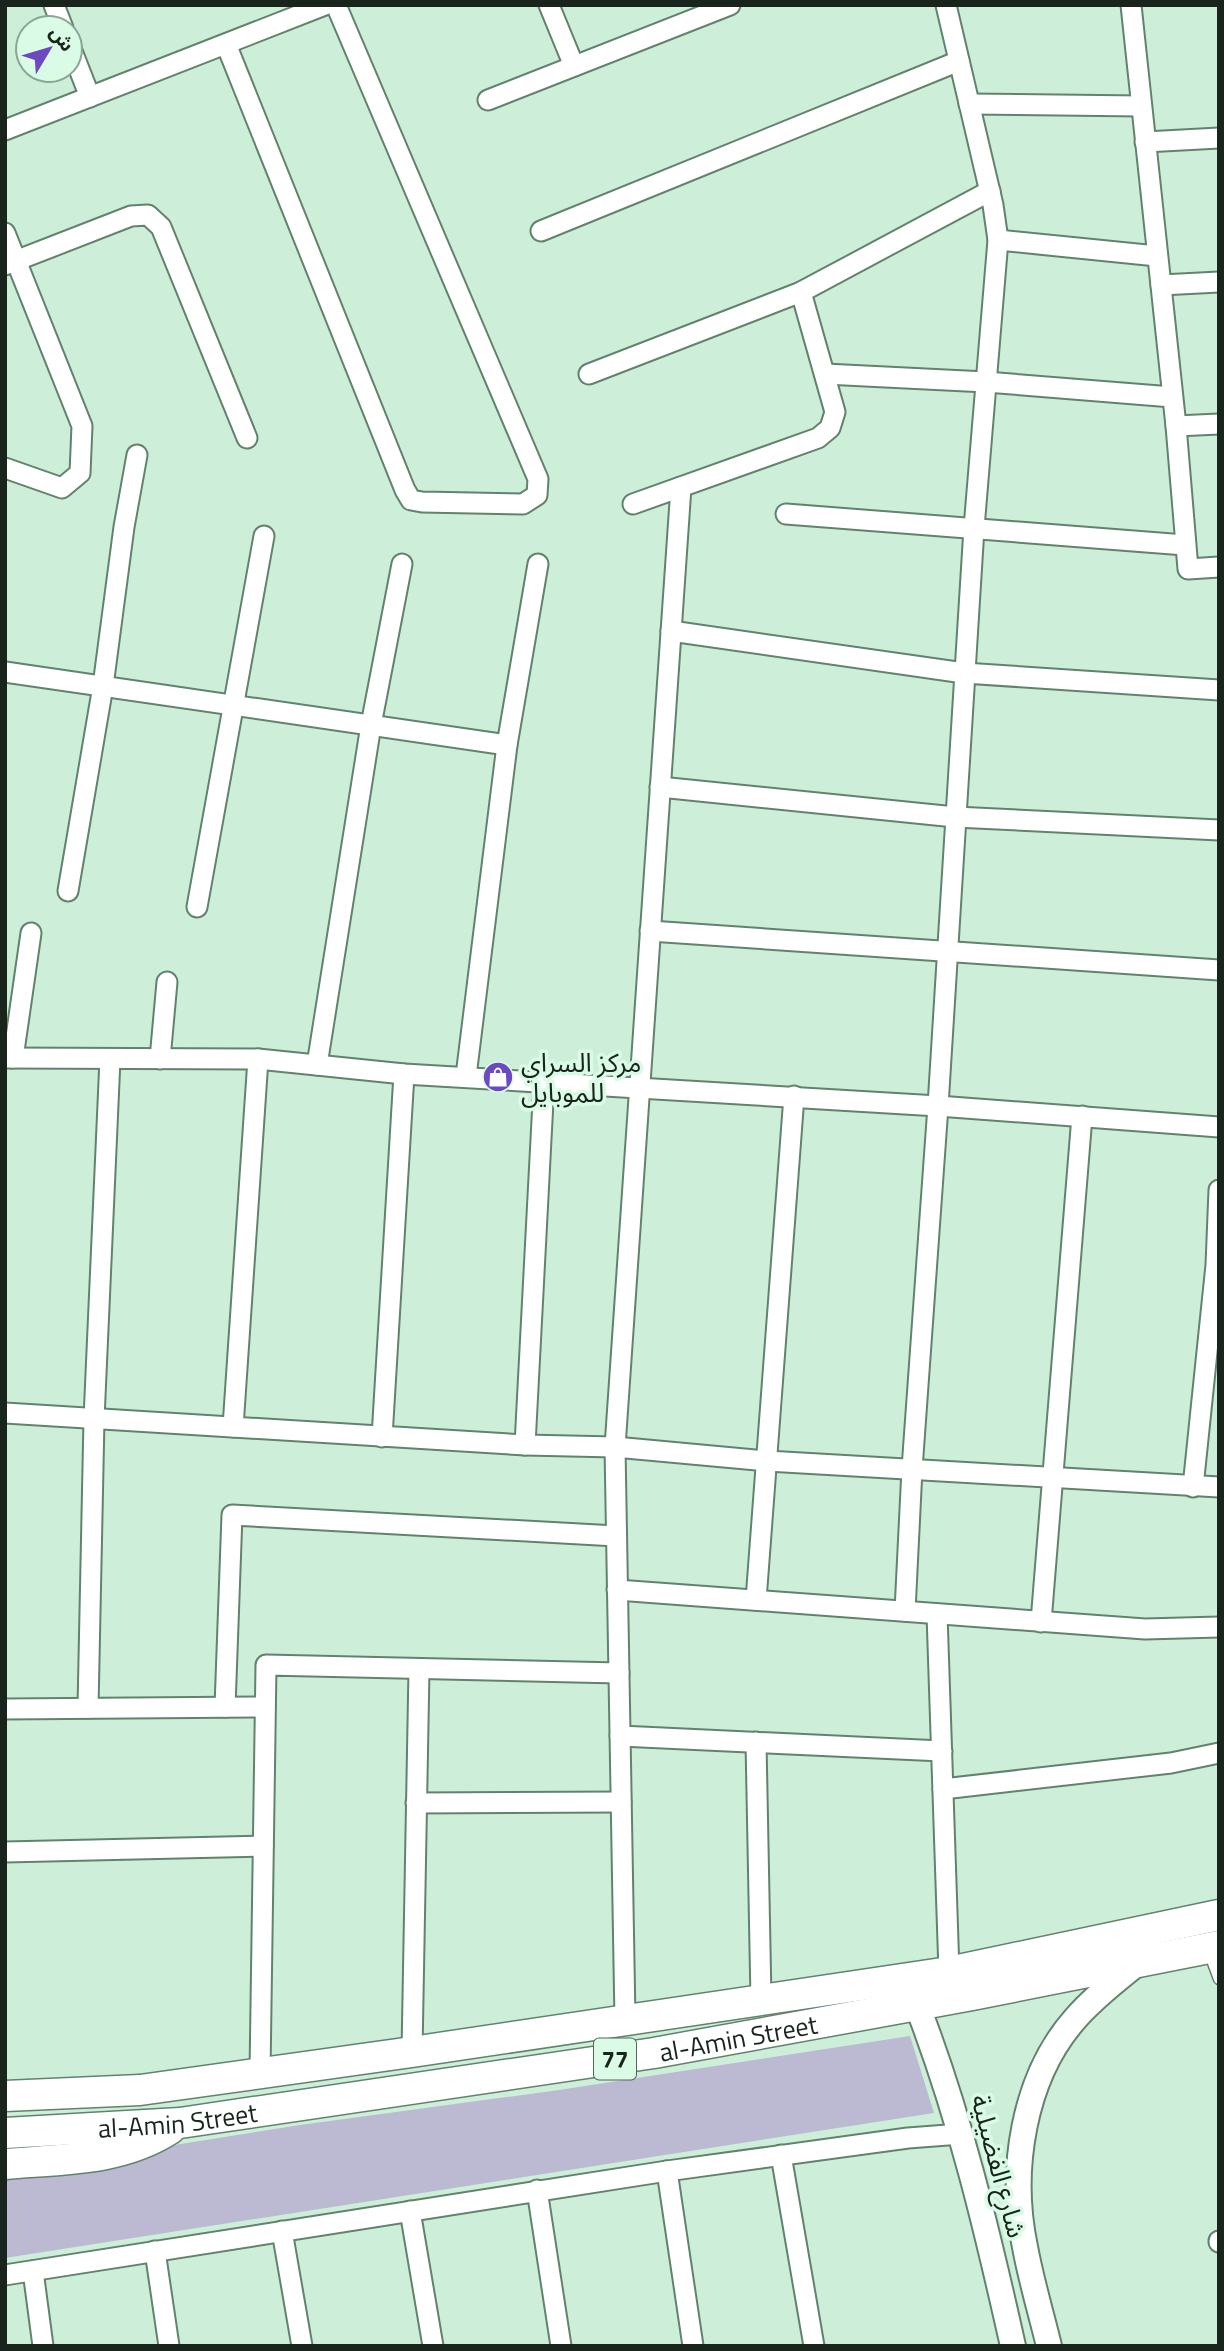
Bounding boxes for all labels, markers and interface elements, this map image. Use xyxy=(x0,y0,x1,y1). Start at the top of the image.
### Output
north arrow xyxy=(14,14,84,84)
text: ش xyxy=(43,19,82,57)
place label: مركز السراي للموبايل xyxy=(521,1043,641,1112)
shop icon: مركز السراي للموبايل xyxy=(481,1060,515,1094)
street label: al-Amin Street xyxy=(656,2004,820,2071)
road number: 77 xyxy=(594,2038,636,2080)
street label: شارع الفضيلية xyxy=(961,2090,1037,2242)
street label: al-Amin Street xyxy=(97,2092,260,2147)

